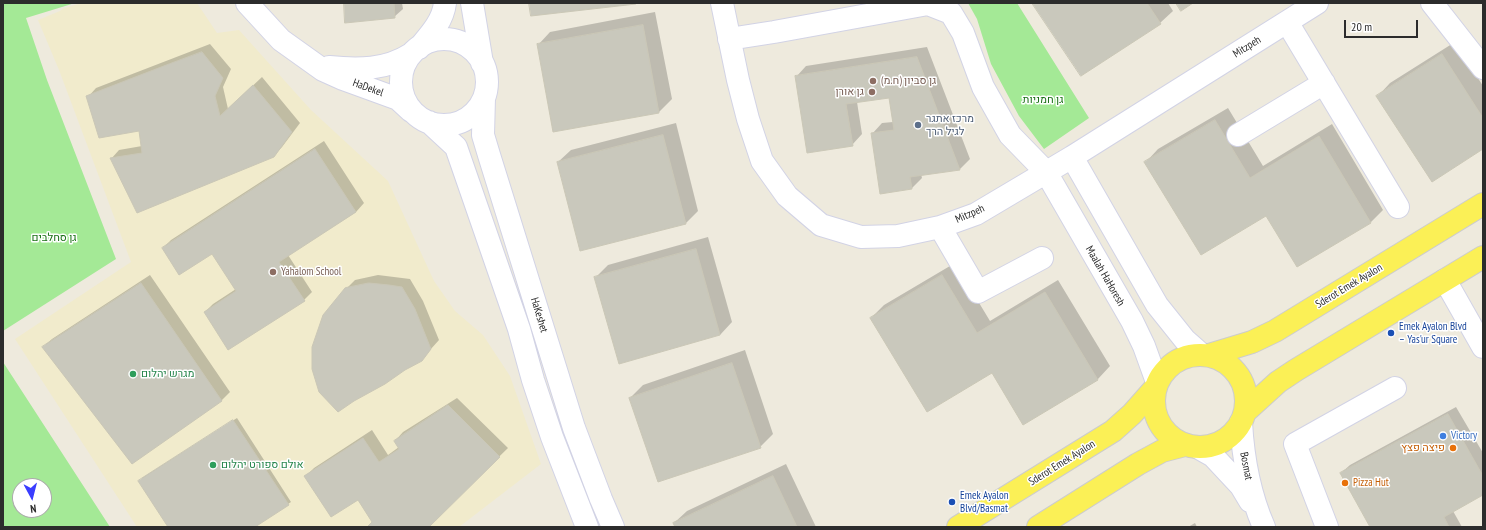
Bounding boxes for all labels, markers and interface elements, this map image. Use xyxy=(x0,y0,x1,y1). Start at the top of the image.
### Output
scale bar xyxy=(1346,12,1420,38)
text: 20 m xyxy=(1351,19,1372,34)
street label: Mitzpeh xyxy=(1231,33,1263,61)
place label: גן סביון (ח.מ) xyxy=(881,74,936,88)
street label: HaDekel xyxy=(351,76,385,100)
marker: גן סביון (ח.מ) xyxy=(868,76,878,86)
place label: גן אורן xyxy=(835,85,864,99)
marker: גן אורן xyxy=(867,87,877,97)
park label: גן חמניות xyxy=(1023,93,1063,107)
place label: מרכז אתגר לגיל הרך xyxy=(926,112,974,138)
marker: מרכז אתגר לגיל הרך xyxy=(913,120,923,130)
street label: Mitzpeh xyxy=(953,202,987,226)
park label: גן סחלבים xyxy=(31,231,77,245)
street label: Maalah HaHoresh xyxy=(1083,244,1127,308)
street label: Sderot Emek Ayalon xyxy=(1313,261,1385,311)
place label: Yahalom School xyxy=(281,265,341,279)
marker: Yahalom School xyxy=(268,267,278,277)
street label: HaKeshet xyxy=(527,296,551,334)
place label: Emek Ayalon Blvd – Yas'ur Square xyxy=(1399,320,1467,346)
marker: Emek Ayalon Blvd – Yas'ur Square xyxy=(1386,328,1396,338)
place label: מגרש יהלום xyxy=(141,367,194,381)
marker: מגרש יהלום xyxy=(128,369,138,379)
place label: Victory xyxy=(1451,429,1477,443)
marker: Victory xyxy=(1438,431,1448,441)
street label: Sderot Emek Ayalon xyxy=(1026,437,1098,489)
place label: פיצה פצץ xyxy=(1401,441,1445,455)
marker: פיצה פצץ xyxy=(1448,443,1458,453)
street label: Bosmat xyxy=(1237,451,1255,481)
place label: אולם ספורט יהלום xyxy=(221,458,304,472)
marker: אולם ספורט יהלום xyxy=(208,460,218,470)
place label: Pizza Hut xyxy=(1353,476,1389,490)
north arrow xyxy=(12,478,52,518)
marker: Pizza Hut xyxy=(1340,478,1350,488)
place label: Emek Ayalon Blvd/Basmat xyxy=(960,489,1009,515)
marker: Emek Ayalon Blvd/Basmat xyxy=(947,497,957,507)
text: N xyxy=(30,502,37,516)

